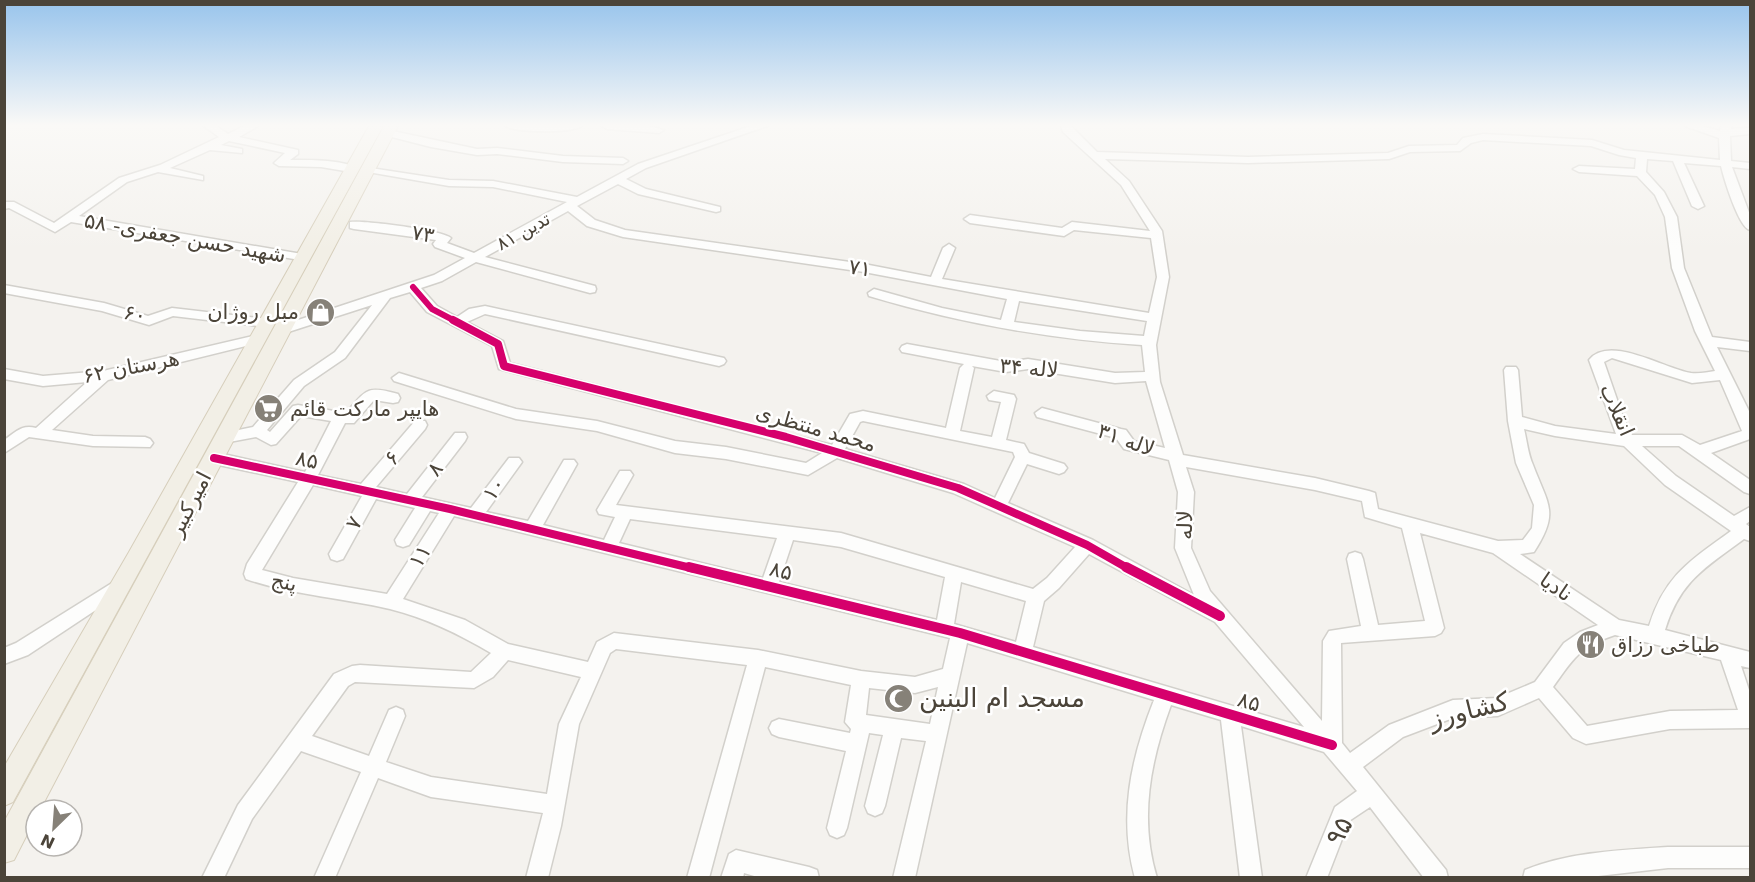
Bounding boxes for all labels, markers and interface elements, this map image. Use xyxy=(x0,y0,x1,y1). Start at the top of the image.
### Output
street label: شهید حسن جعفری- ۵۸ xyxy=(82,208,288,268)
street label: تدین ۸۱ xyxy=(492,208,554,255)
street label: ۷۳ xyxy=(410,220,436,248)
street label: ۷۱ xyxy=(847,254,873,282)
shop icon: مبل روژان xyxy=(304,296,336,328)
street label: ۶۰ xyxy=(121,300,149,328)
place label: مبل روژان xyxy=(207,300,299,324)
street label: هرستان ۶۲ xyxy=(81,346,181,388)
street label: لاله ۳۴ xyxy=(999,353,1059,383)
street label: انقلاب xyxy=(1595,380,1639,440)
supermarket icon: هایپر مارکت قائم xyxy=(253,393,285,425)
place label: هایپر مارکت قائم xyxy=(290,397,439,422)
street label: محمد منتظری xyxy=(753,399,879,457)
street label: لاله ۳۱ xyxy=(1094,419,1158,461)
street label: ۸۵ xyxy=(293,446,321,474)
street label: ۶ xyxy=(379,446,405,470)
street label: ۸ xyxy=(422,457,448,481)
street label: امیرکبیر xyxy=(163,468,216,541)
street label: ۱۰ xyxy=(478,473,510,505)
street label: لاله xyxy=(1173,510,1197,540)
street label: ۷ xyxy=(341,512,367,534)
street label: ۱۱ xyxy=(404,540,436,572)
street label: ۸۵ xyxy=(767,557,795,585)
street label: پنج xyxy=(269,568,299,596)
street label: نادیا xyxy=(1535,568,1577,606)
restaurant icon: طباخی رزاق xyxy=(1574,629,1606,661)
place label: طباخی رزاق xyxy=(1611,633,1720,657)
mosque icon: مسجد ام البنین xyxy=(882,682,914,714)
place label: مسجد ام البنین xyxy=(919,683,1085,714)
street label: کشاورز xyxy=(1424,685,1513,736)
street label: ۸۵ xyxy=(1235,687,1263,717)
north arrow xyxy=(24,798,84,858)
street label: ۹۵ xyxy=(1319,812,1359,850)
text: N xyxy=(38,830,58,853)

